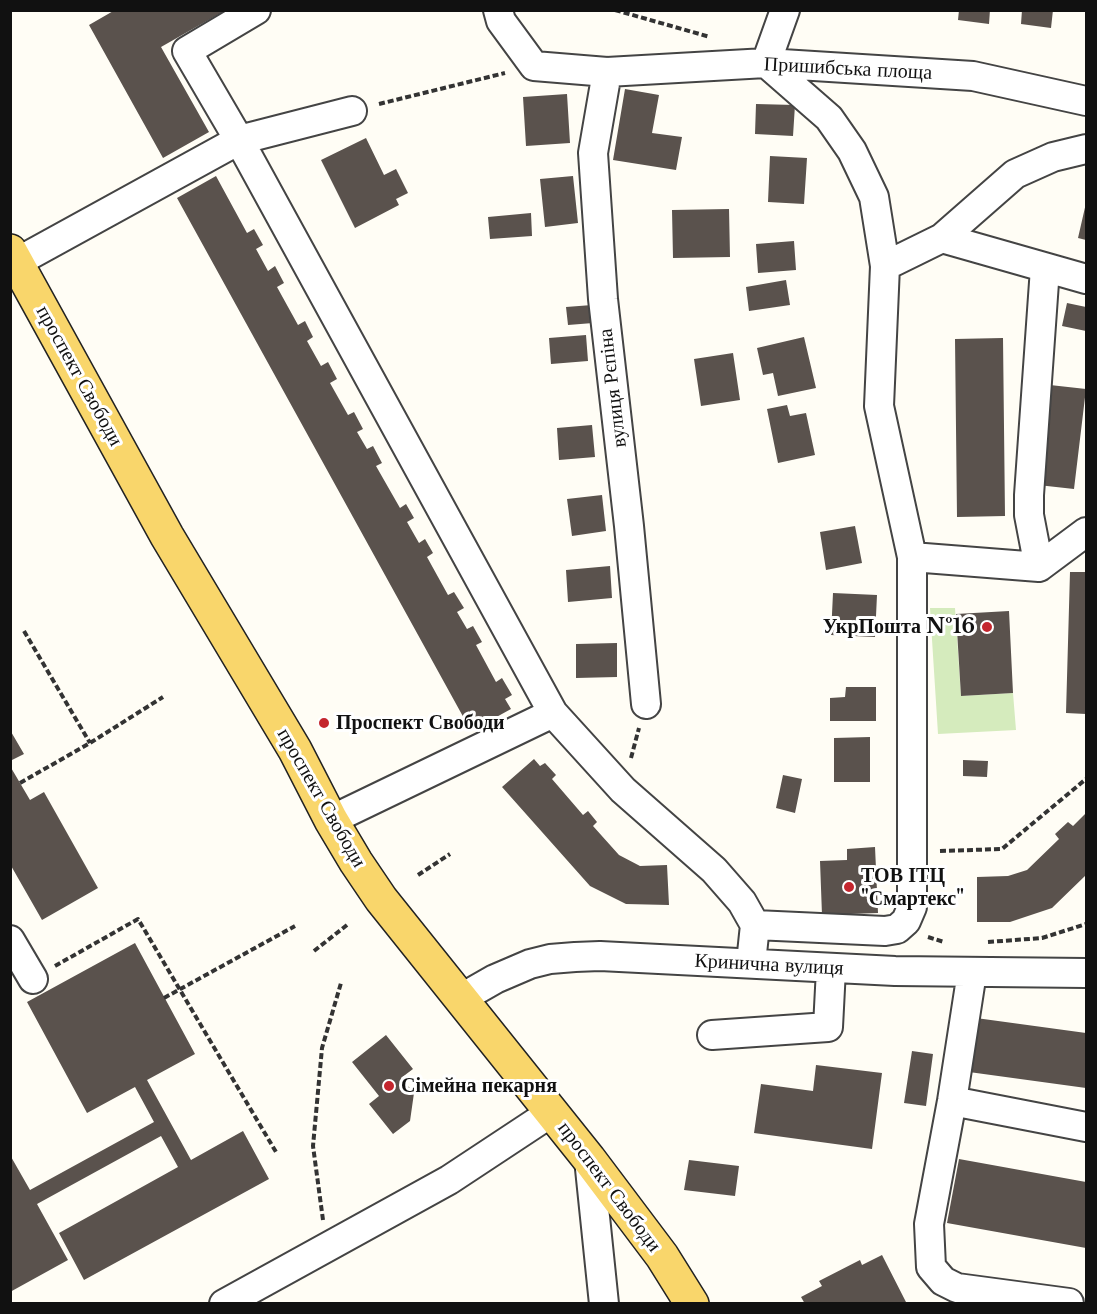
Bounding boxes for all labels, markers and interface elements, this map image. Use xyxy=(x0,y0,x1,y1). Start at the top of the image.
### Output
street label: Пришибська площа xyxy=(763,53,933,85)
street label: проспект Свободи xyxy=(31,302,127,450)
street label: вулиця Рєпіна xyxy=(594,327,632,449)
place label: УкрПошта №16 xyxy=(823,615,975,639)
marker: УкрПошта №16 xyxy=(980,620,994,634)
place label: Проспект Свободи xyxy=(336,711,505,735)
marker: Проспект Свободи xyxy=(317,716,331,730)
street label: проспект Свободи xyxy=(271,724,371,872)
place label: ТОВ ІТЦ "Смартекс" xyxy=(861,864,964,911)
marker: ТОВ ІТЦ "Смартекс" xyxy=(842,880,856,894)
street label: Кринична вулиця xyxy=(694,949,844,981)
place label: Сімейна пекарня xyxy=(401,1074,557,1098)
marker: Сімейна пекарня xyxy=(382,1079,396,1093)
street label: проспект Свободи xyxy=(552,1117,666,1257)

